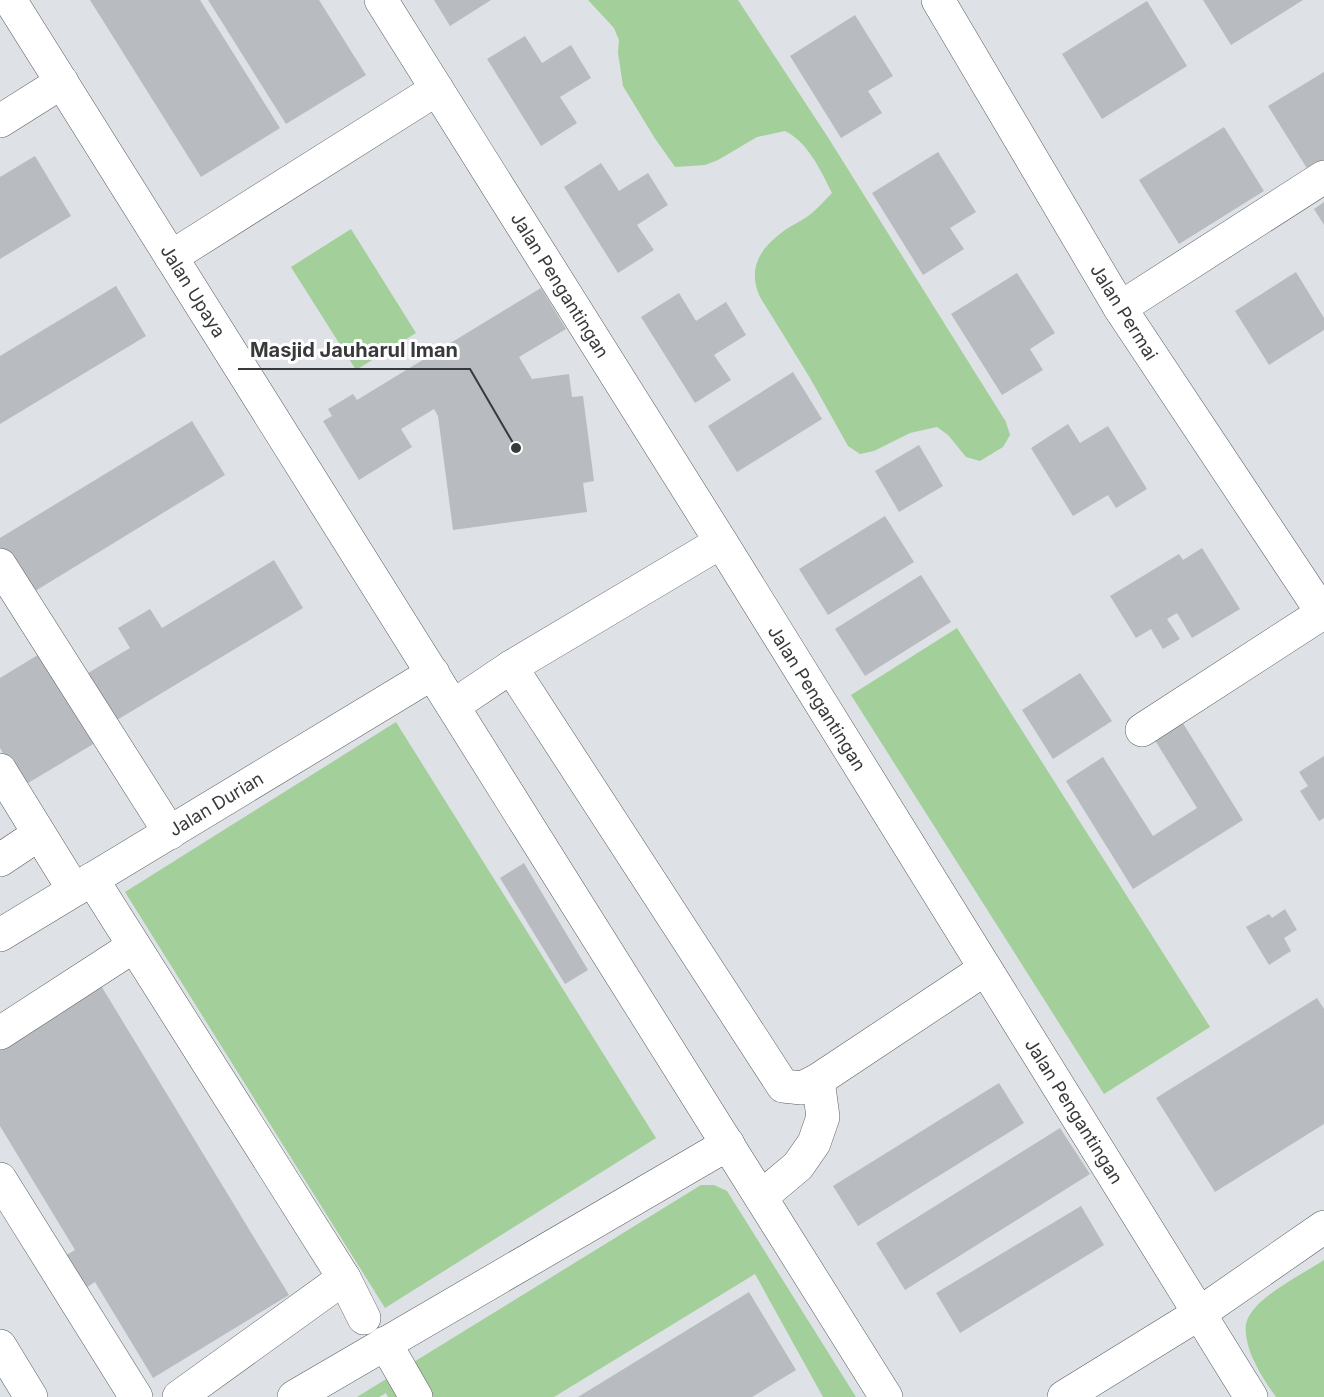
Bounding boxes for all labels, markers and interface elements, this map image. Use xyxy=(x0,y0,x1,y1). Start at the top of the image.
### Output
street label: Jalan Pengantingan xyxy=(507,208,613,362)
street label: Jalan Upaya xyxy=(156,241,230,341)
street label: Jalan Permai xyxy=(1086,260,1162,364)
callout: Masjid Jauharul Iman xyxy=(238,331,470,369)
text: Masjid Jauharul Iman xyxy=(250,338,458,362)
street label: Jalan Pengantingan xyxy=(764,621,870,775)
street label: Jalan Durian xyxy=(165,768,267,840)
street label: Jalan Pengantingan xyxy=(1021,1034,1127,1188)

